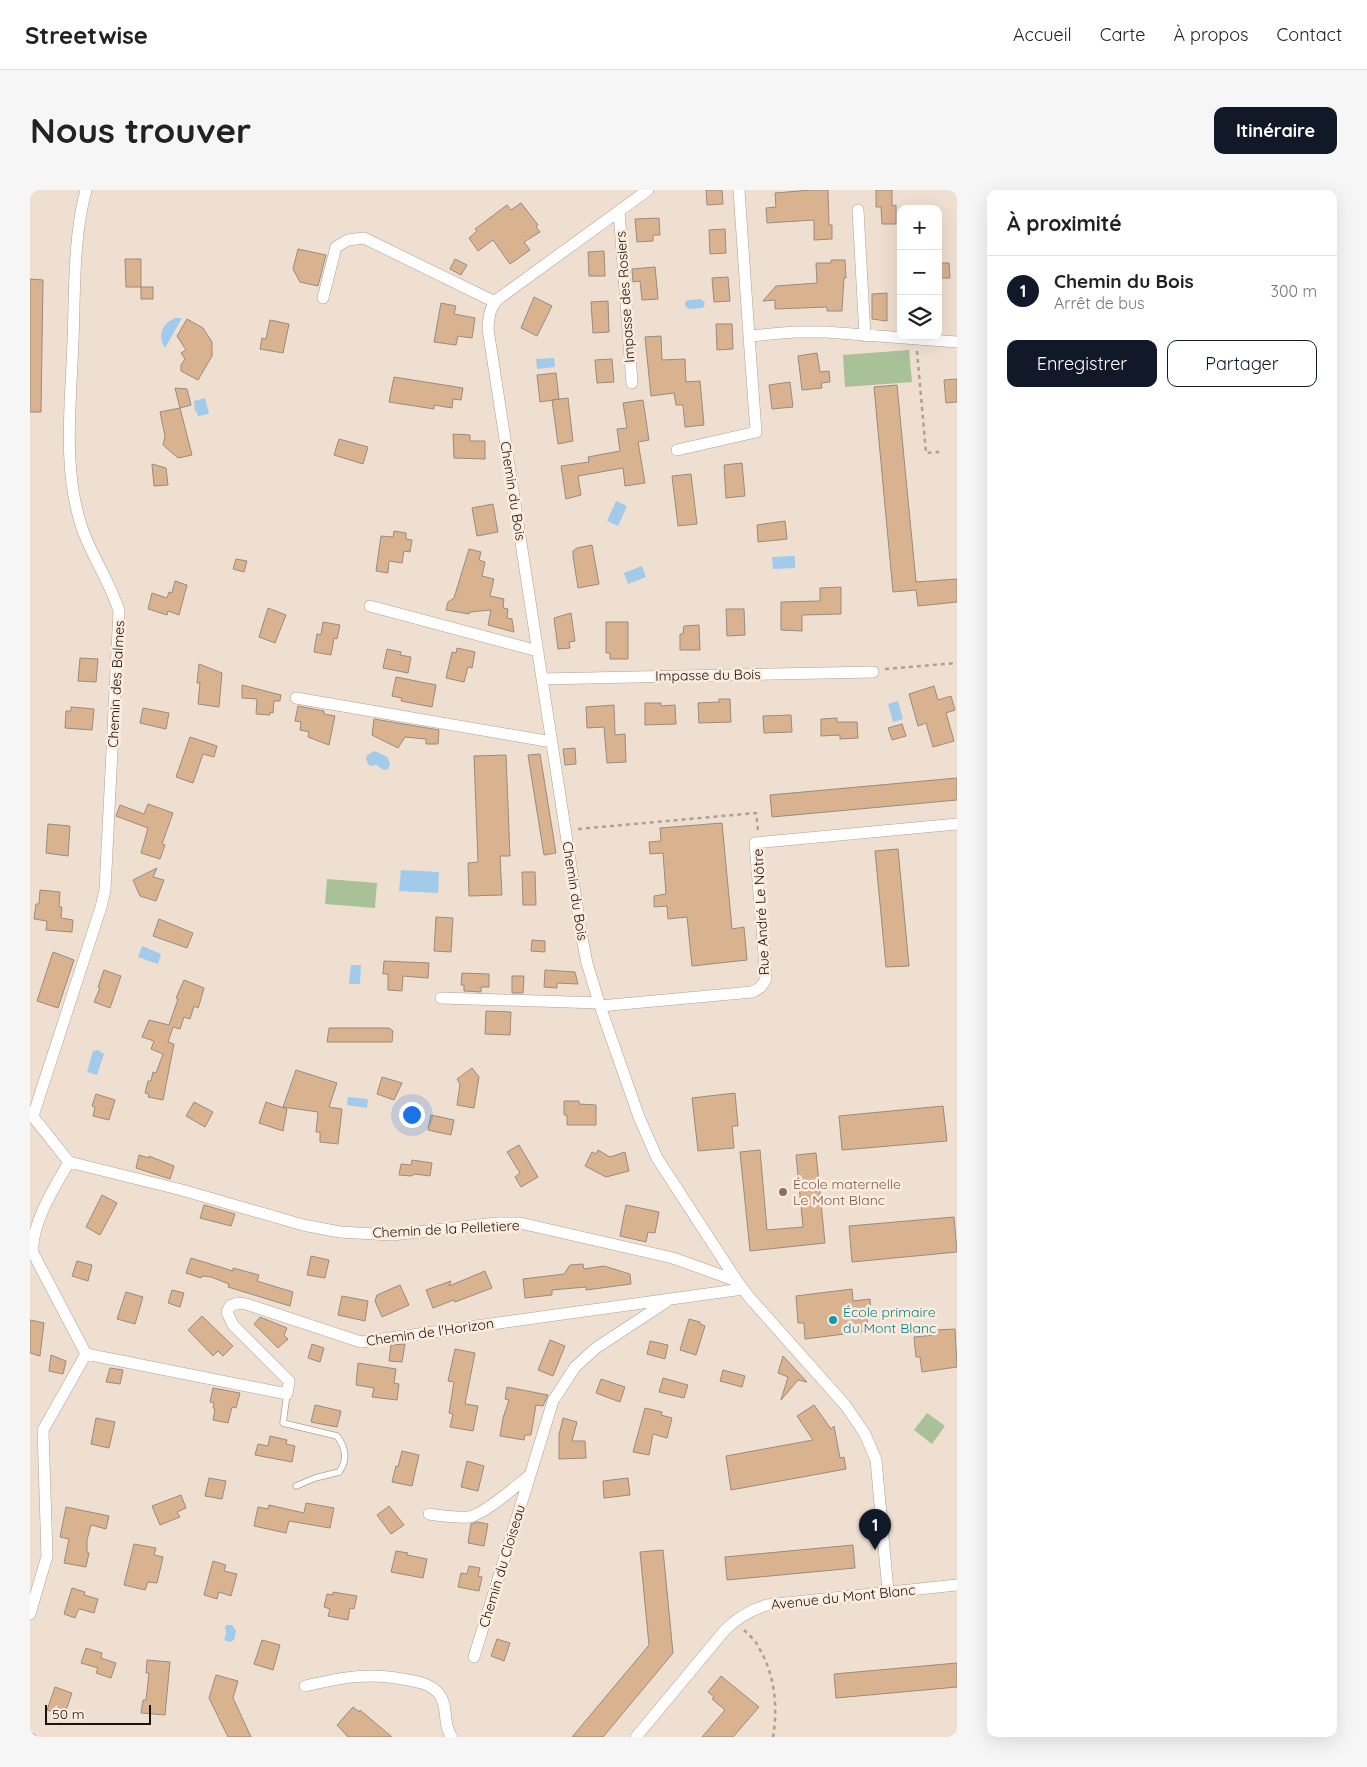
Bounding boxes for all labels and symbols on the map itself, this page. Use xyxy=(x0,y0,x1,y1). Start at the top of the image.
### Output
street label: Impasse des Rosiers xyxy=(611,230,639,364)
street label: Chemin du Bois xyxy=(496,440,530,542)
street label: Chemin des Balmes xyxy=(104,620,128,748)
street label: Impasse du Bois xyxy=(655,665,761,685)
street label: Chemin du Bois xyxy=(558,840,592,942)
street label: Rue André Le Nôtre xyxy=(749,848,773,976)
your location xyxy=(399,1102,425,1128)
place label: École maternelle Le Mont Blanc xyxy=(793,1175,901,1209)
marker: École maternelle Le Mont Blanc xyxy=(777,1186,789,1198)
street label: Chemin de la Pelletiere xyxy=(372,1216,520,1242)
place label: École primaire du Mont Blanc xyxy=(843,1303,936,1337)
street label: Chemin de l'Horizon xyxy=(365,1314,495,1350)
marker: École primaire du Mont Blanc xyxy=(827,1314,839,1326)
street label: Chemin du Cloiseau xyxy=(475,1502,529,1630)
pin: 1 xyxy=(859,1509,891,1550)
street label: Avenue du Mont Blanc xyxy=(770,1580,916,1614)
scale bar xyxy=(45,1702,151,1725)

